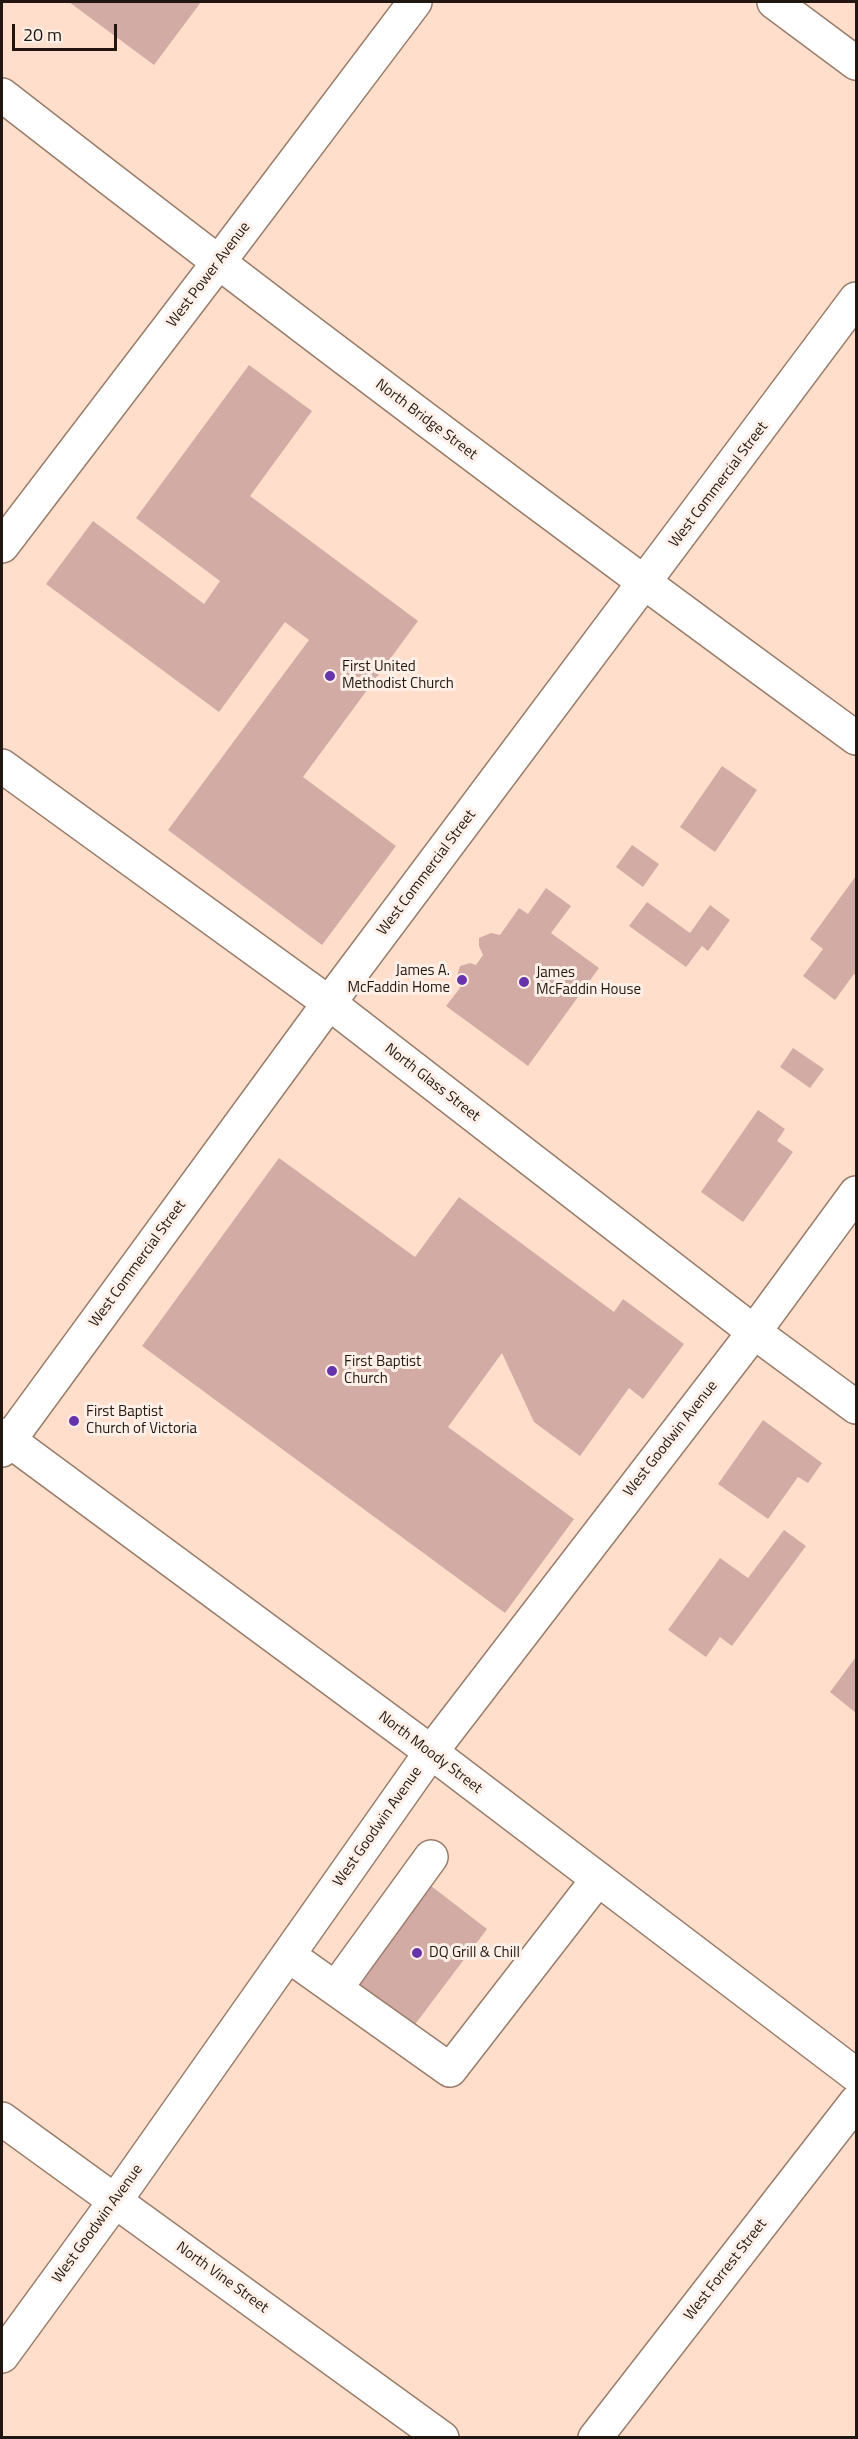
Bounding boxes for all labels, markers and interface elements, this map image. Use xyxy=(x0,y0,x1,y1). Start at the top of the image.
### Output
scale bar xyxy=(15,12,120,50)
text: 20 m xyxy=(23,21,62,48)
street label: West Power Avenue xyxy=(164,219,254,331)
street label: North Bridge Street xyxy=(372,376,480,464)
street label: West Commercial Street xyxy=(666,419,772,551)
place label: First United Methodist Church xyxy=(342,658,454,693)
marker: First United Methodist Church xyxy=(323,669,337,683)
street label: West Commercial Street xyxy=(374,807,480,939)
place label: James A. McFaddin Home xyxy=(347,962,450,997)
place label: James McFaddin House xyxy=(536,964,641,999)
marker: James A. McFaddin Home xyxy=(455,973,469,987)
marker: James McFaddin House xyxy=(517,975,531,989)
street label: North Glass Street xyxy=(381,1040,483,1126)
street label: West Commercial Street xyxy=(86,1197,190,1331)
place label: First Baptist Church xyxy=(344,1353,421,1388)
marker: First Baptist Church xyxy=(325,1364,339,1378)
street label: West Goodwin Avenue xyxy=(620,1377,722,1501)
place label: First Baptist Church of Victoria xyxy=(86,1403,197,1438)
marker: First Baptist Church of Victoria xyxy=(67,1414,81,1428)
street label: North Moody Street xyxy=(375,1708,485,1798)
street label: West Goodwin Avenue xyxy=(330,1764,426,1890)
place label: DQ Grill & Chill xyxy=(429,1944,520,1962)
marker: DQ Grill & Chill xyxy=(410,1946,424,1960)
street label: West Goodwin Avenue xyxy=(49,2161,147,2287)
street label: West Forrest Street xyxy=(681,2216,771,2324)
street label: North Vine Street xyxy=(172,2239,272,2317)

